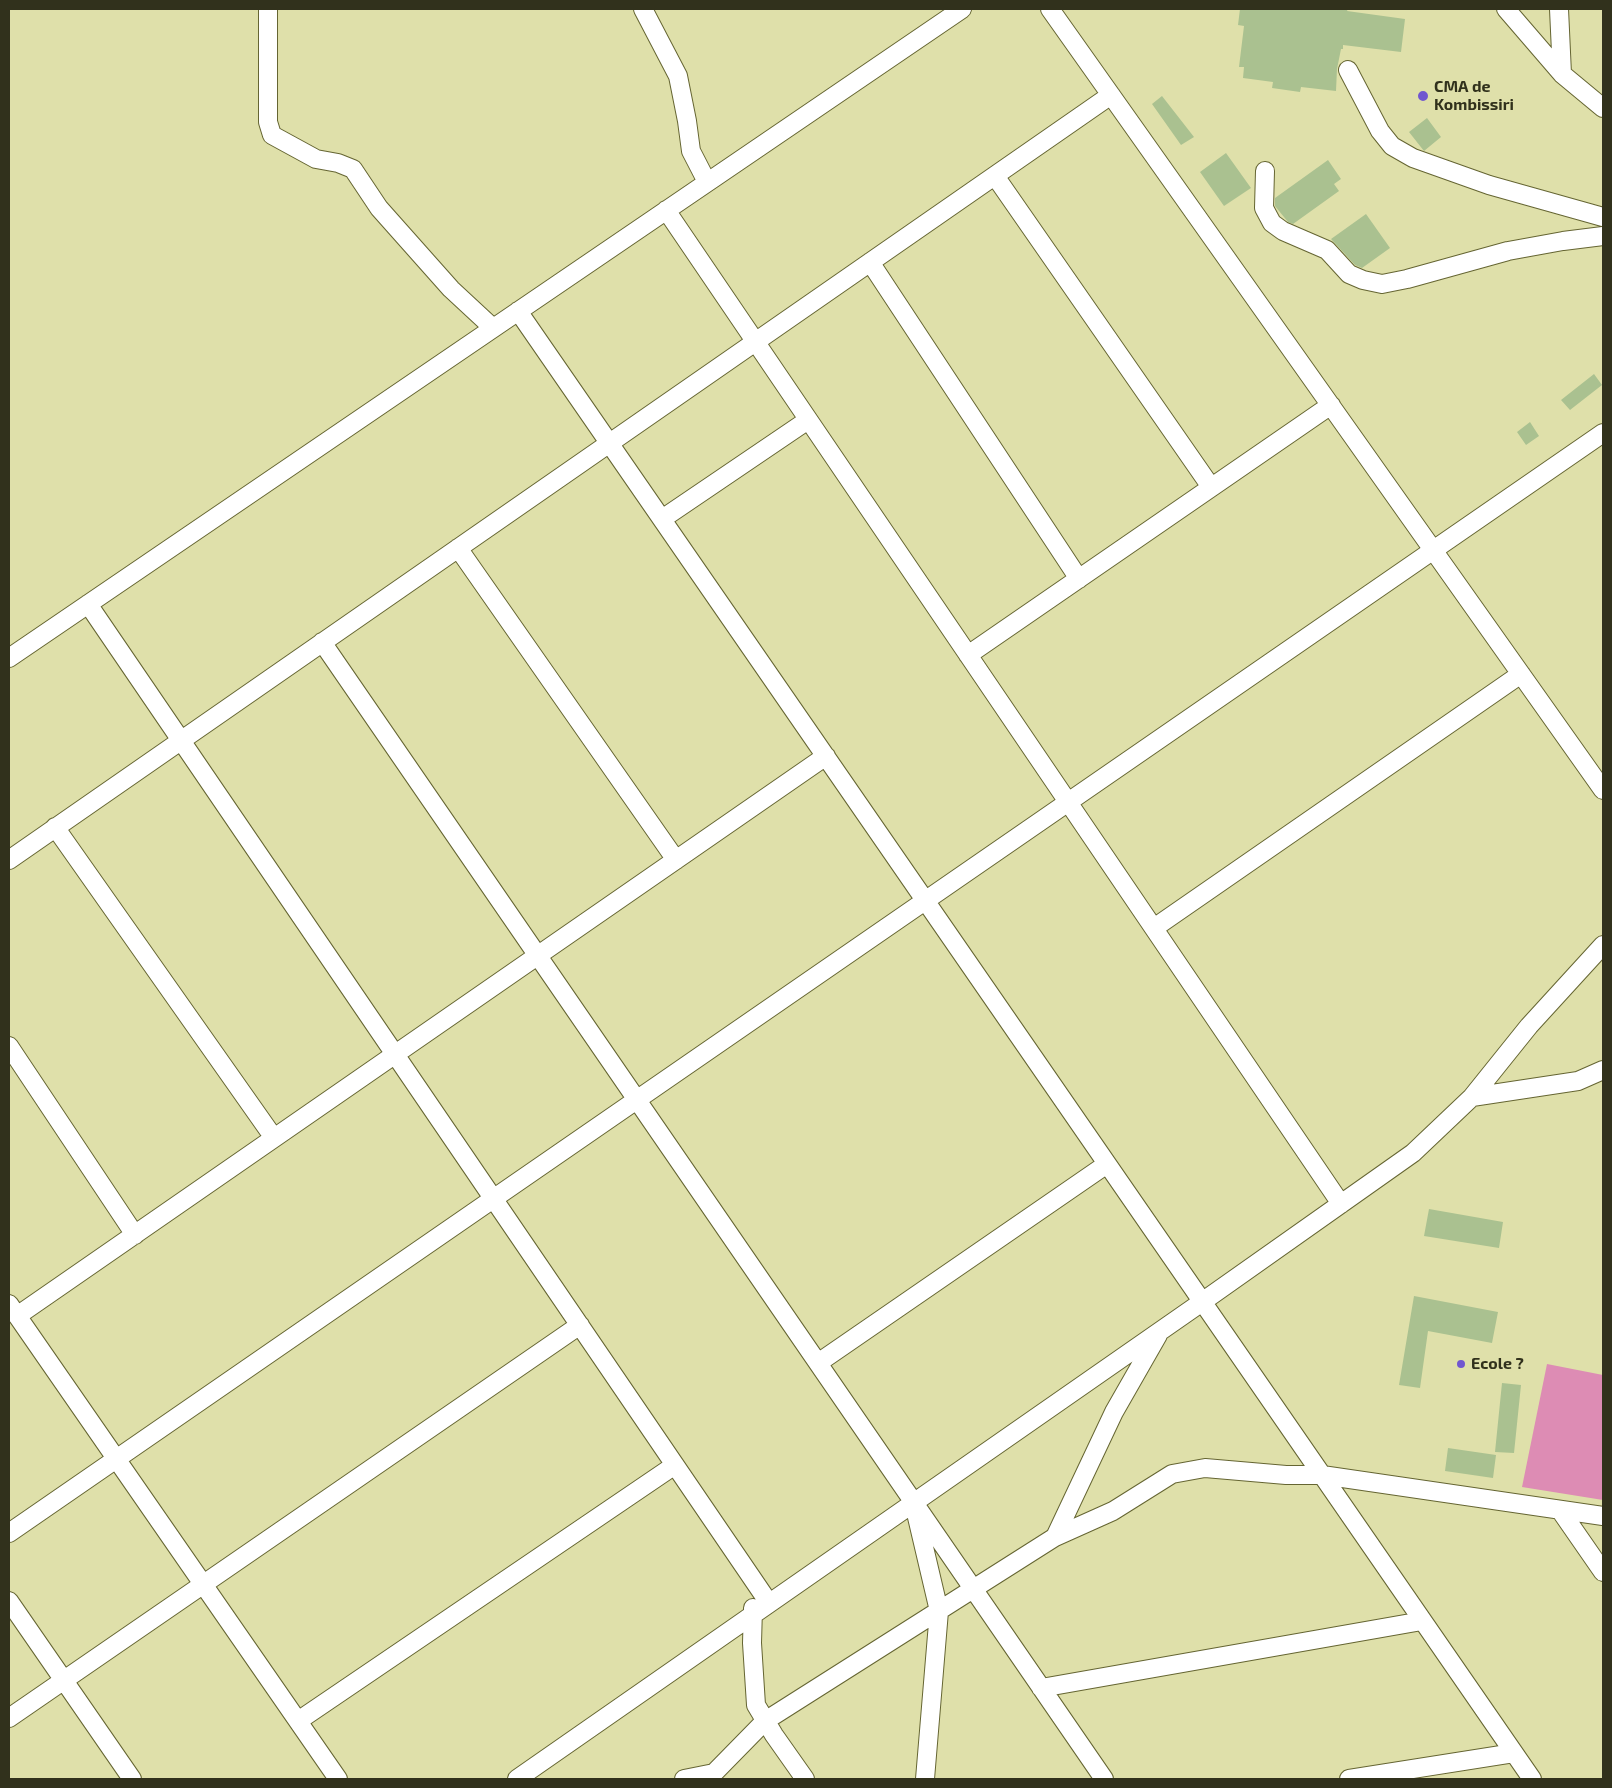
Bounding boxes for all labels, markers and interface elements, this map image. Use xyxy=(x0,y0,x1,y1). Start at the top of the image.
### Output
place label: CMA de Kombissiri xyxy=(1434,77,1514,115)
marker: CMA de Kombissiri xyxy=(1416,89,1430,103)
place label: Ecole ? xyxy=(1471,1354,1524,1374)
marker: Ecole ? xyxy=(1455,1358,1467,1370)

